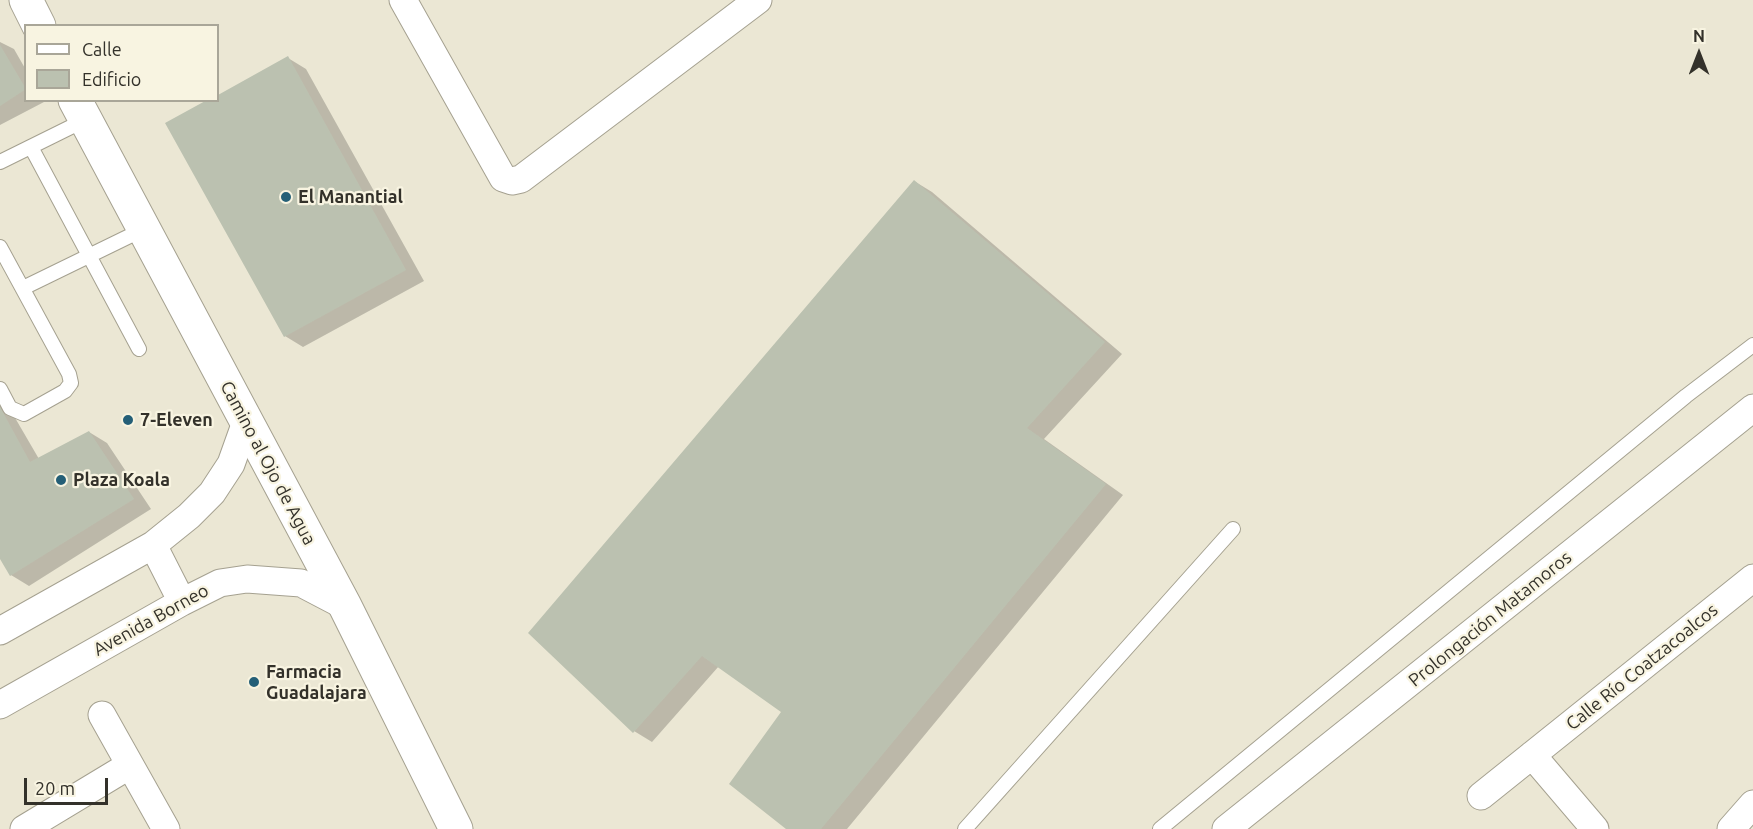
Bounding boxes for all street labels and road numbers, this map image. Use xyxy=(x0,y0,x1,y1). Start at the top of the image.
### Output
street label: Camino al Ojo de Agua xyxy=(216,377,320,549)
street label: Prolongación Matamoros xyxy=(1404,547,1576,691)
street label: Avenida Borneo xyxy=(90,579,212,661)
street label: Calle Río Coatzacoalcos xyxy=(1562,599,1722,735)

